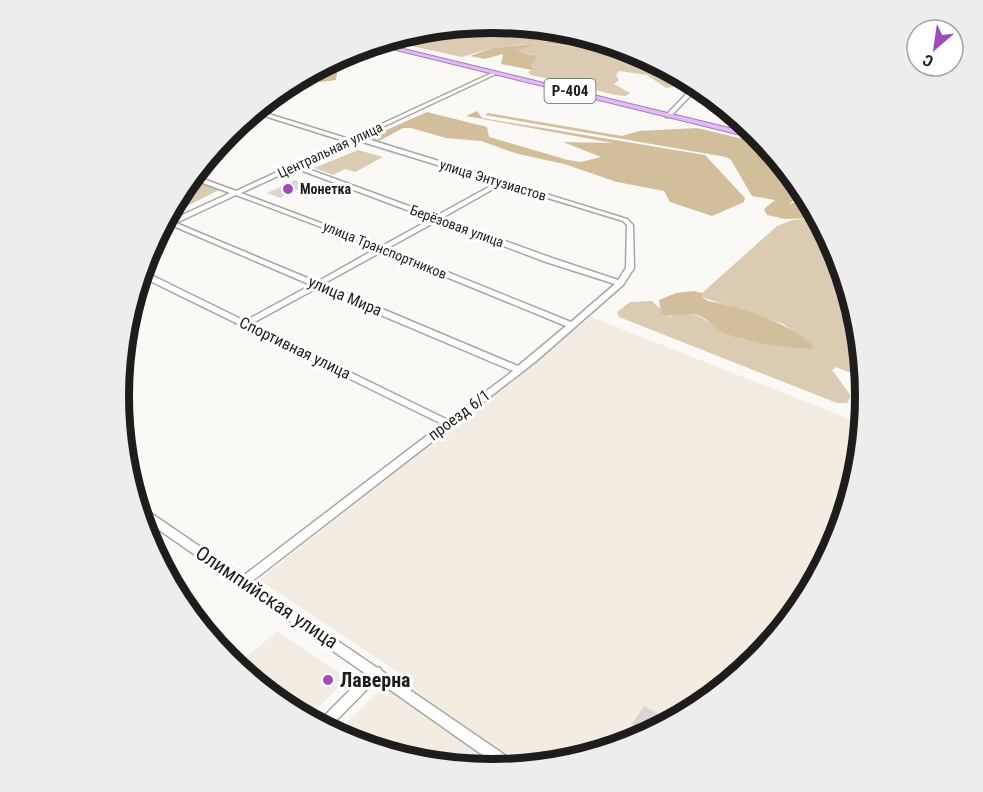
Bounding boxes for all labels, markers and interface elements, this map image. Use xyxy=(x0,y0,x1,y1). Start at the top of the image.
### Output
north arrow xyxy=(905,18,965,78)
text: С xyxy=(919,50,937,71)
road number: Р-404 xyxy=(544,79,596,103)
street label: Центральная улица xyxy=(275,119,385,181)
street label: улица Энтузиастов xyxy=(438,156,548,204)
place label: Монетка xyxy=(300,181,352,197)
marker: Монетка xyxy=(281,182,295,196)
street label: Берёзовая улица xyxy=(408,202,506,250)
street label: улица Транспортников xyxy=(321,218,449,282)
street label: улица Мира xyxy=(305,272,385,320)
street label: Спортивная улица xyxy=(236,313,354,383)
street label: проезд 6/1 xyxy=(424,386,494,444)
street label: Олимпийская улица xyxy=(191,540,343,654)
place label: Лаверна xyxy=(340,668,411,692)
marker: Лаверна xyxy=(321,673,335,687)

